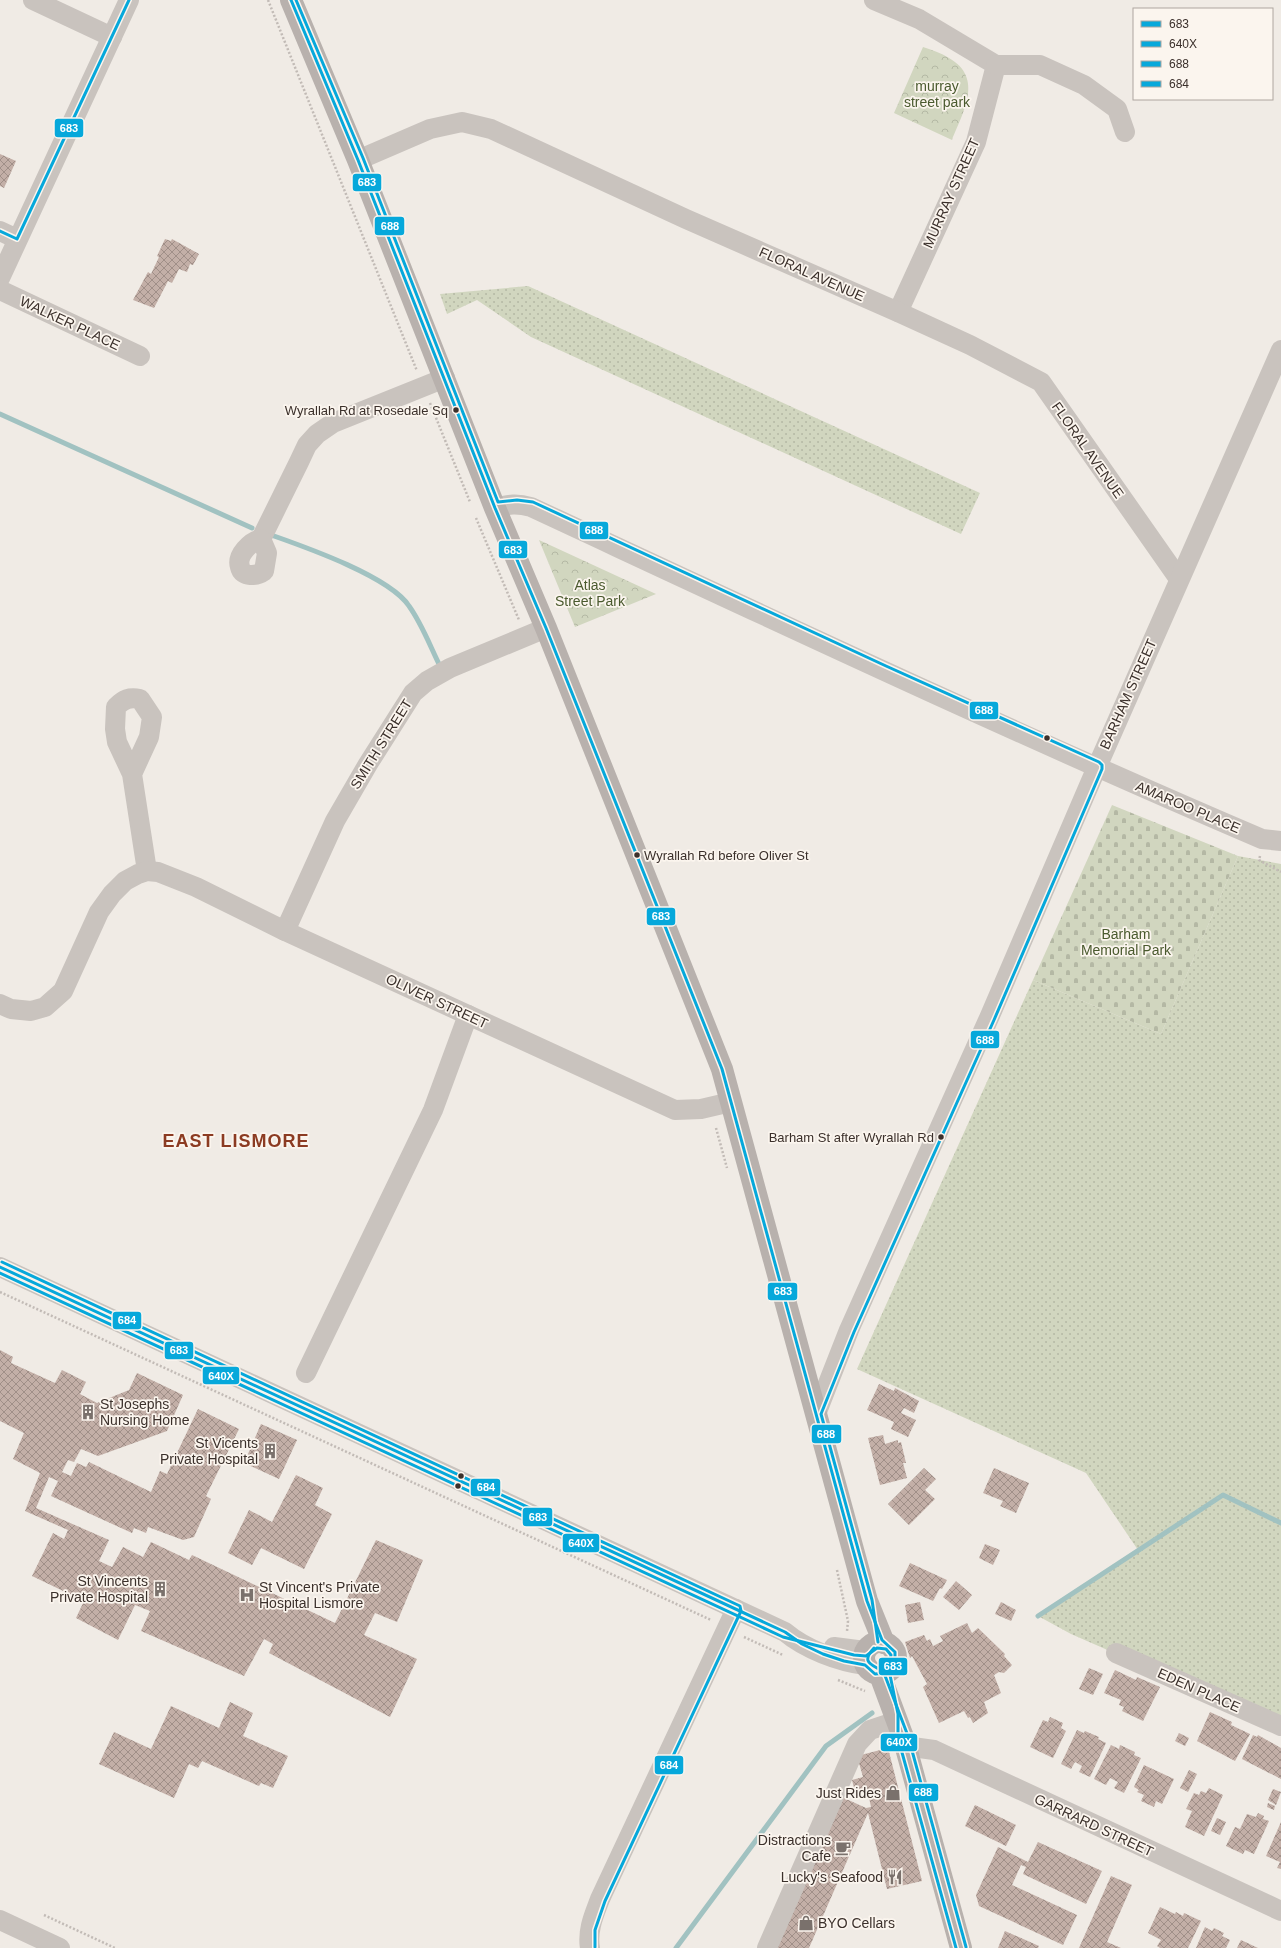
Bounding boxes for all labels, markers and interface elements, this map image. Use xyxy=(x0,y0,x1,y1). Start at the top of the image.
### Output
legend xyxy=(1133,8,1273,100)
text: 683 xyxy=(1169,17,1189,31)
text: 640X xyxy=(1169,37,1197,51)
text: 688 xyxy=(1169,57,1189,71)
text: 684 xyxy=(1169,77,1189,91)
park label: murray street park xyxy=(904,78,971,110)
line badge: 683 xyxy=(54,118,84,138)
text: 683 xyxy=(60,122,78,134)
street label: MURRAY STREET xyxy=(920,135,983,250)
line badge: 683 xyxy=(352,173,382,192)
text: 683 xyxy=(358,176,376,188)
line badge: 688 xyxy=(374,216,405,236)
text: 688 xyxy=(381,220,399,232)
street label: FLORAL AVENUE xyxy=(757,244,867,304)
street label: WALKER PLACE xyxy=(17,293,123,353)
street label: FLORAL AVENUE xyxy=(1049,399,1127,501)
place label: Wyrallah Rd at Rosedale Sq xyxy=(285,403,448,418)
marker: Wyrallah Rd at Rosedale Sq xyxy=(451,405,461,415)
line badge: 688 xyxy=(579,521,609,540)
text: 688 xyxy=(585,524,603,536)
line badge: 683 xyxy=(498,540,528,559)
text: 683 xyxy=(504,544,522,556)
park label: Atlas Street Park xyxy=(555,577,626,609)
street label: BARHAM STREET xyxy=(1096,636,1160,752)
street label: SMITH STREET xyxy=(347,696,415,792)
line badge: 688 xyxy=(969,701,999,720)
text: 688 xyxy=(975,704,993,716)
unlabelled marker xyxy=(1042,733,1052,743)
street label: AMAROO PLACE xyxy=(1133,778,1243,836)
place label: Wyrallah Rd before Oliver St xyxy=(644,848,809,863)
marker: Wyrallah Rd before Oliver St xyxy=(632,850,642,860)
line badge: 683 xyxy=(646,907,676,926)
text: 683 xyxy=(652,910,670,922)
park label: Barham Memorial Park xyxy=(1081,926,1172,958)
street label: OLIVER STREET xyxy=(384,970,491,1032)
line badge: 688 xyxy=(970,1030,1000,1049)
text: 688 xyxy=(976,1034,994,1046)
place label: Barham St after Wyrallah Rd xyxy=(769,1130,934,1145)
district label: EAST LISMORE xyxy=(162,1131,310,1151)
marker: Barham St after Wyrallah Rd xyxy=(936,1132,946,1142)
line badge: 683 xyxy=(767,1282,798,1301)
text: 683 xyxy=(774,1285,792,1297)
line badge: 684 xyxy=(112,1311,142,1330)
text: 684 xyxy=(118,1314,137,1326)
line badge: 683 xyxy=(164,1341,194,1360)
text: 683 xyxy=(170,1344,188,1356)
line badge: 640X xyxy=(202,1366,240,1385)
text: 640X xyxy=(208,1370,235,1382)
place label: St Josephs Nursing Home xyxy=(100,1396,190,1428)
building icon: St Josephs Nursing Home xyxy=(79,1403,97,1421)
line badge: 688 xyxy=(811,1424,842,1444)
text: 688 xyxy=(817,1428,835,1440)
place label: St Vicents Private Hospital xyxy=(160,1435,258,1467)
building icon: St Vicents Private Hospital xyxy=(261,1442,279,1460)
unlabelled marker xyxy=(456,1471,466,1481)
line badge: 684 xyxy=(470,1478,501,1497)
unlabelled marker xyxy=(453,1481,463,1491)
text: 684 xyxy=(477,1481,496,1493)
line badge: 683 xyxy=(522,1507,553,1527)
text: 683 xyxy=(529,1511,547,1523)
line badge: 640X xyxy=(562,1533,600,1553)
text: 640X xyxy=(568,1537,595,1549)
place label: St Vincents Private Hospital xyxy=(50,1573,148,1605)
place label: St Vincent's Private Hospital Lismore xyxy=(259,1579,380,1611)
building icon: St Vincents Private Hospital xyxy=(151,1580,169,1598)
hospital icon: St Vincent's Private Hospital Lismore xyxy=(238,1586,256,1604)
line badge: 683 xyxy=(878,1657,908,1676)
text: 683 xyxy=(884,1660,902,1672)
street label: EDEN PLACE xyxy=(1155,1665,1243,1715)
line badge: 640X xyxy=(880,1733,918,1752)
text: 640X xyxy=(886,1736,913,1748)
line badge: 684 xyxy=(654,1755,684,1775)
text: 684 xyxy=(660,1759,679,1771)
line badge: 688 xyxy=(908,1783,939,1802)
shop icon: Just Rides xyxy=(884,1784,902,1802)
place label: Just Rides xyxy=(816,1785,881,1801)
text: 688 xyxy=(914,1786,932,1798)
street label: GARRARD STREET xyxy=(1032,1790,1156,1860)
place label: Distractions Cafe xyxy=(758,1832,831,1864)
cafe icon: Distractions Cafe xyxy=(834,1839,852,1857)
restaurant icon: Lucky's Seafood xyxy=(886,1868,904,1886)
place label: Lucky's Seafood xyxy=(781,1869,883,1885)
shop icon: BYO Cellars xyxy=(797,1914,815,1932)
place label: BYO Cellars xyxy=(818,1915,895,1931)

